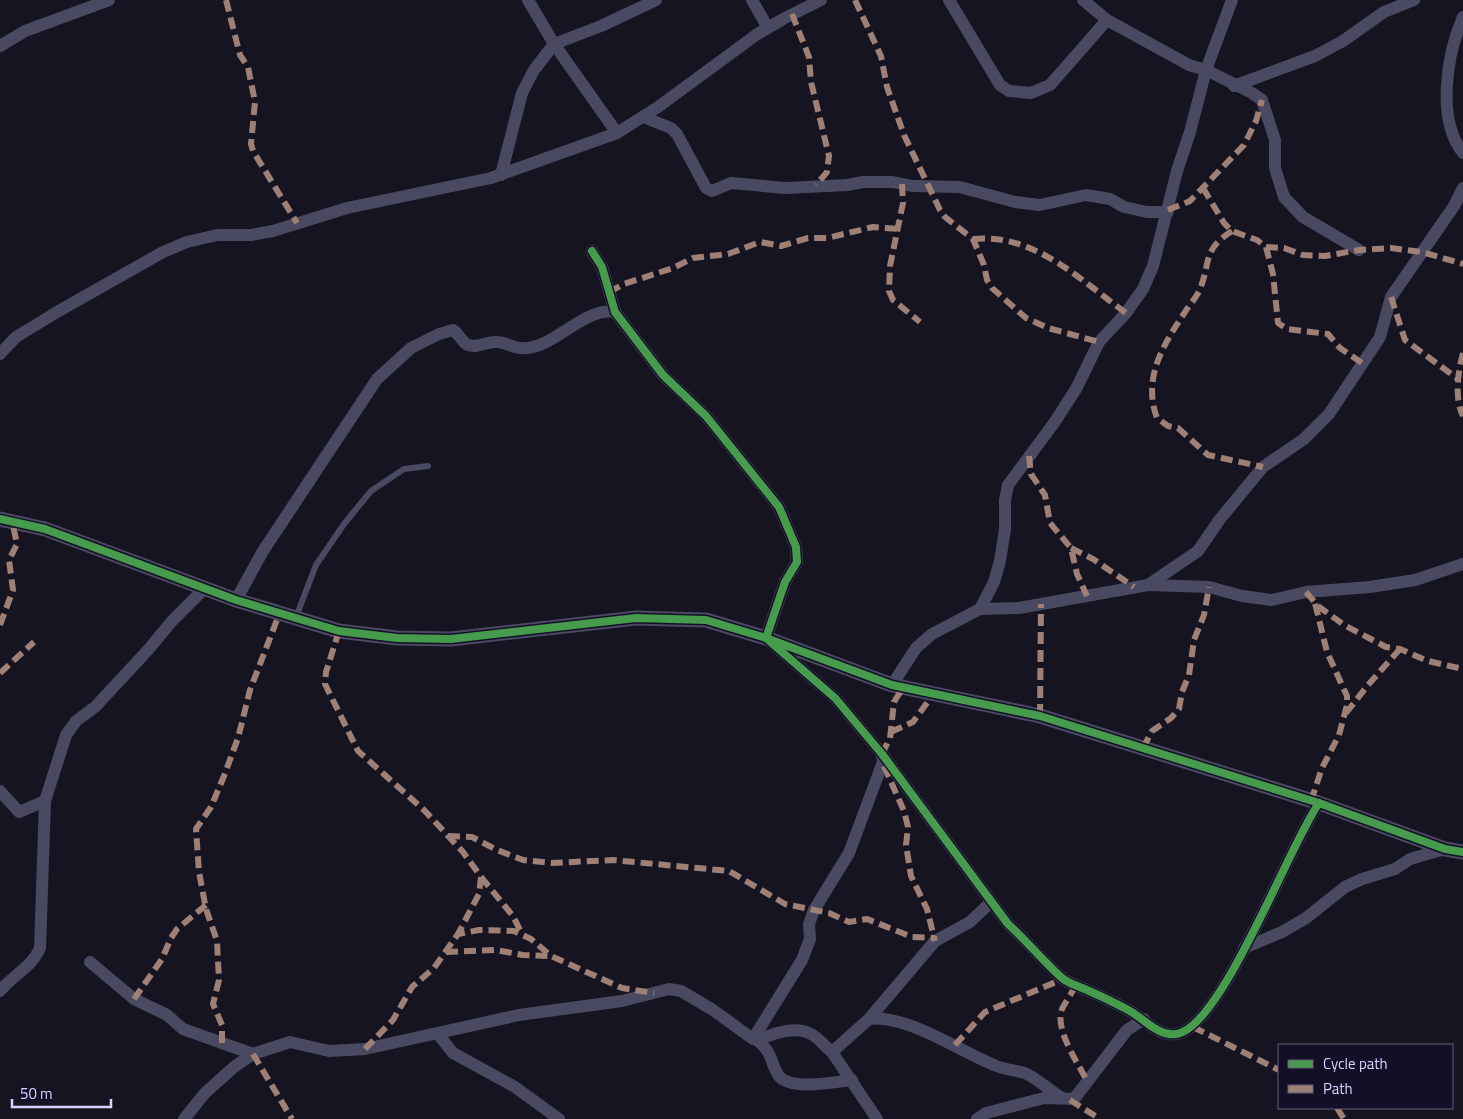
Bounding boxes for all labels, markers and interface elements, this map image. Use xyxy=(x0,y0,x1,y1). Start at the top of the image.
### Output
legend xyxy=(1278,1044,1453,1109)
text: Cycle path xyxy=(1323,1052,1388,1075)
scale bar xyxy=(12,1076,111,1108)
text: Path xyxy=(1323,1077,1353,1100)
text: 50 m xyxy=(20,1082,53,1105)

